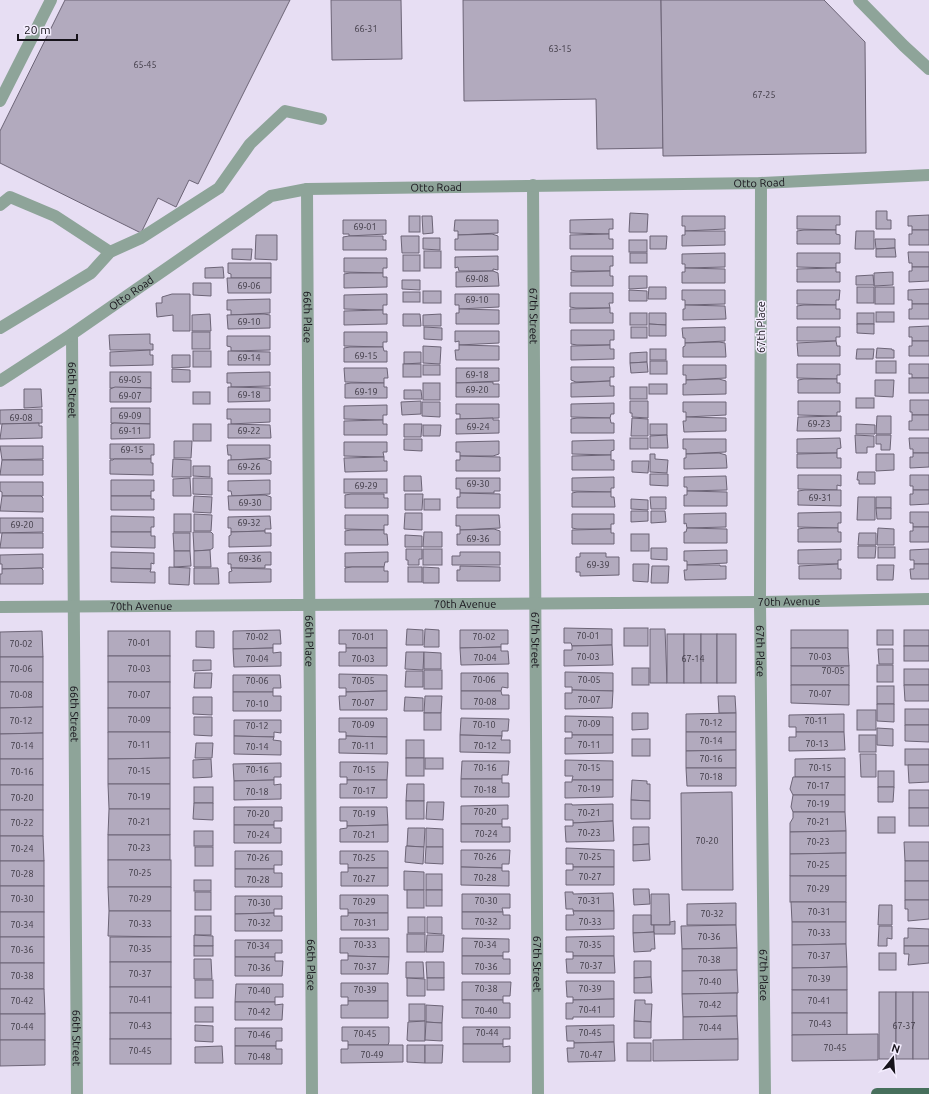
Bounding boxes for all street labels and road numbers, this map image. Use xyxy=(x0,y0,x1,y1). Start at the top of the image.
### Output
street label: Otto Road xyxy=(733,176,785,189)
street label: Otto Road xyxy=(410,181,462,194)
street label: Otto Road xyxy=(107,273,156,313)
street label: 67th Street xyxy=(528,288,540,345)
street label: 66th Place xyxy=(302,291,314,343)
street label: 67th Place xyxy=(755,301,767,353)
street label: 66th Street xyxy=(66,362,79,419)
street label: 70th Avenue xyxy=(758,595,820,608)
street label: 70th Avenue xyxy=(434,598,496,610)
street label: 70th Avenue xyxy=(110,600,172,612)
street label: 67th Street xyxy=(529,612,542,669)
street label: 66th Place xyxy=(303,615,316,667)
street label: 67th Place xyxy=(754,625,767,677)
street label: 66th Street xyxy=(68,686,81,743)
street label: 67th Street xyxy=(531,936,543,993)
street label: 66th Place xyxy=(305,939,317,991)
street label: 67th Place xyxy=(758,949,770,1001)
street label: 66th Street xyxy=(70,1010,83,1067)

